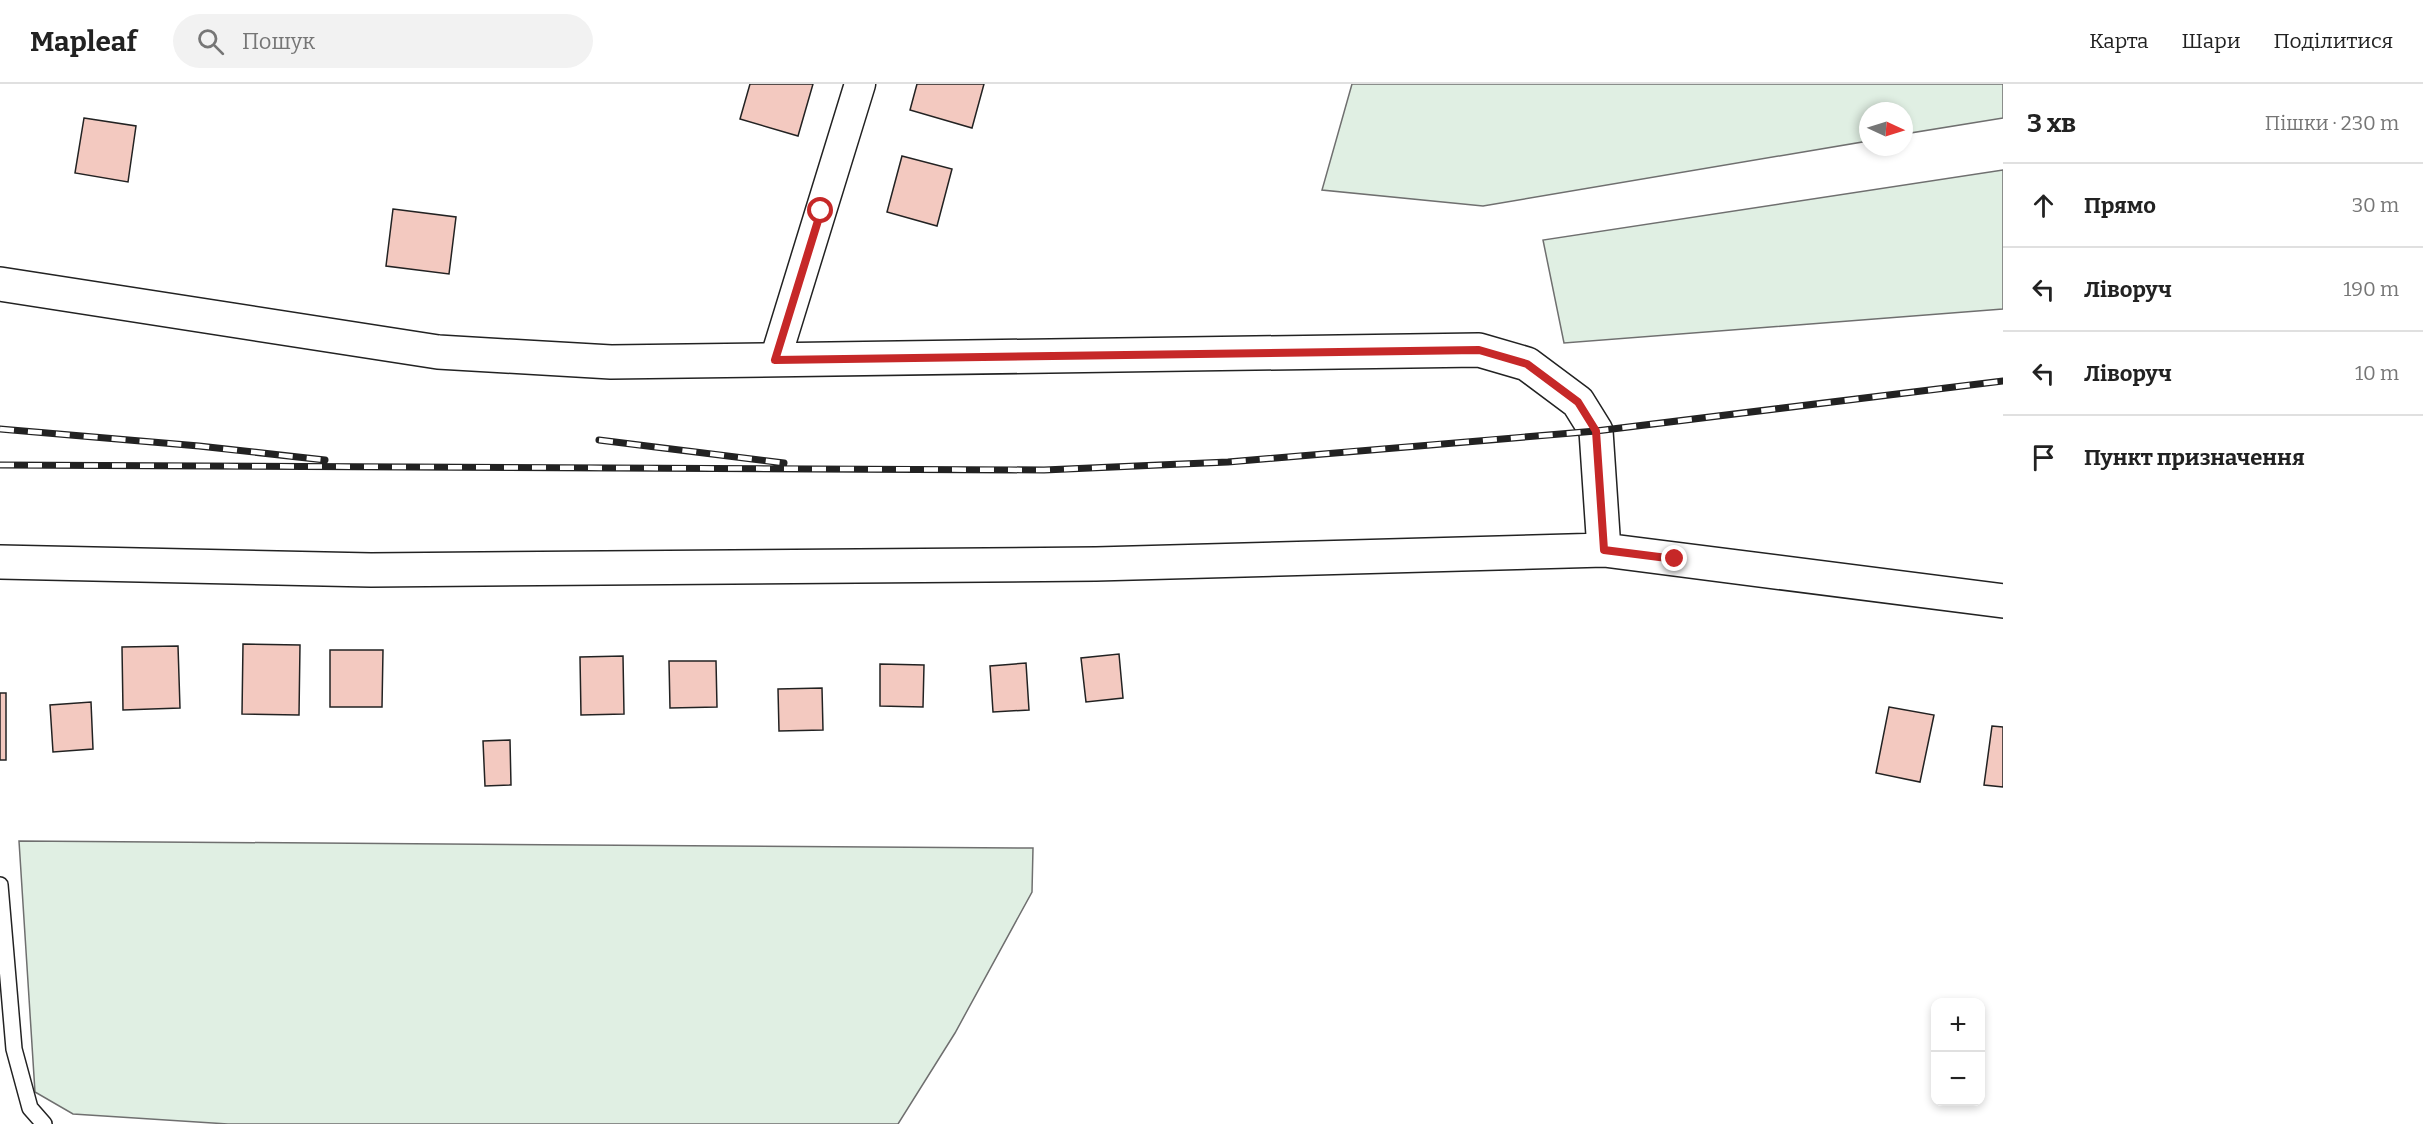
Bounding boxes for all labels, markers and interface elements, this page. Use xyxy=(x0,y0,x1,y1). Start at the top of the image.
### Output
search box xyxy=(173,14,593,68)
text: Mapleaf xyxy=(30,25,137,58)
icon: search xyxy=(194,25,227,58)
text: Пошук xyxy=(242,28,315,55)
text: Карта xyxy=(2089,28,2149,54)
text: Шари xyxy=(2182,28,2241,54)
text: Поділитися xyxy=(2274,28,2393,54)
north arrow xyxy=(1859,102,1913,156)
text: 3 хв xyxy=(2027,108,2076,139)
text: Пішки · 230 m xyxy=(2265,111,2399,135)
icon: ahead xyxy=(2027,189,2060,222)
text: Прямо xyxy=(2084,192,2156,219)
text: 30 m xyxy=(2352,193,2399,217)
route start xyxy=(807,197,833,223)
icon: left xyxy=(2027,273,2060,306)
text: Ліворуч xyxy=(2084,276,2172,303)
text: 190 m xyxy=(2343,277,2399,301)
icon: left xyxy=(2027,357,2060,390)
text: Ліворуч xyxy=(2084,360,2172,387)
text: 10 m xyxy=(2355,361,2399,385)
icon: arrive xyxy=(2027,441,2060,474)
text: Пункт призначення xyxy=(2084,444,2305,471)
route end xyxy=(1661,545,1687,571)
map controls xyxy=(1931,998,1985,1106)
button: + xyxy=(1931,998,1985,1052)
button: − xyxy=(1931,1052,1985,1106)

